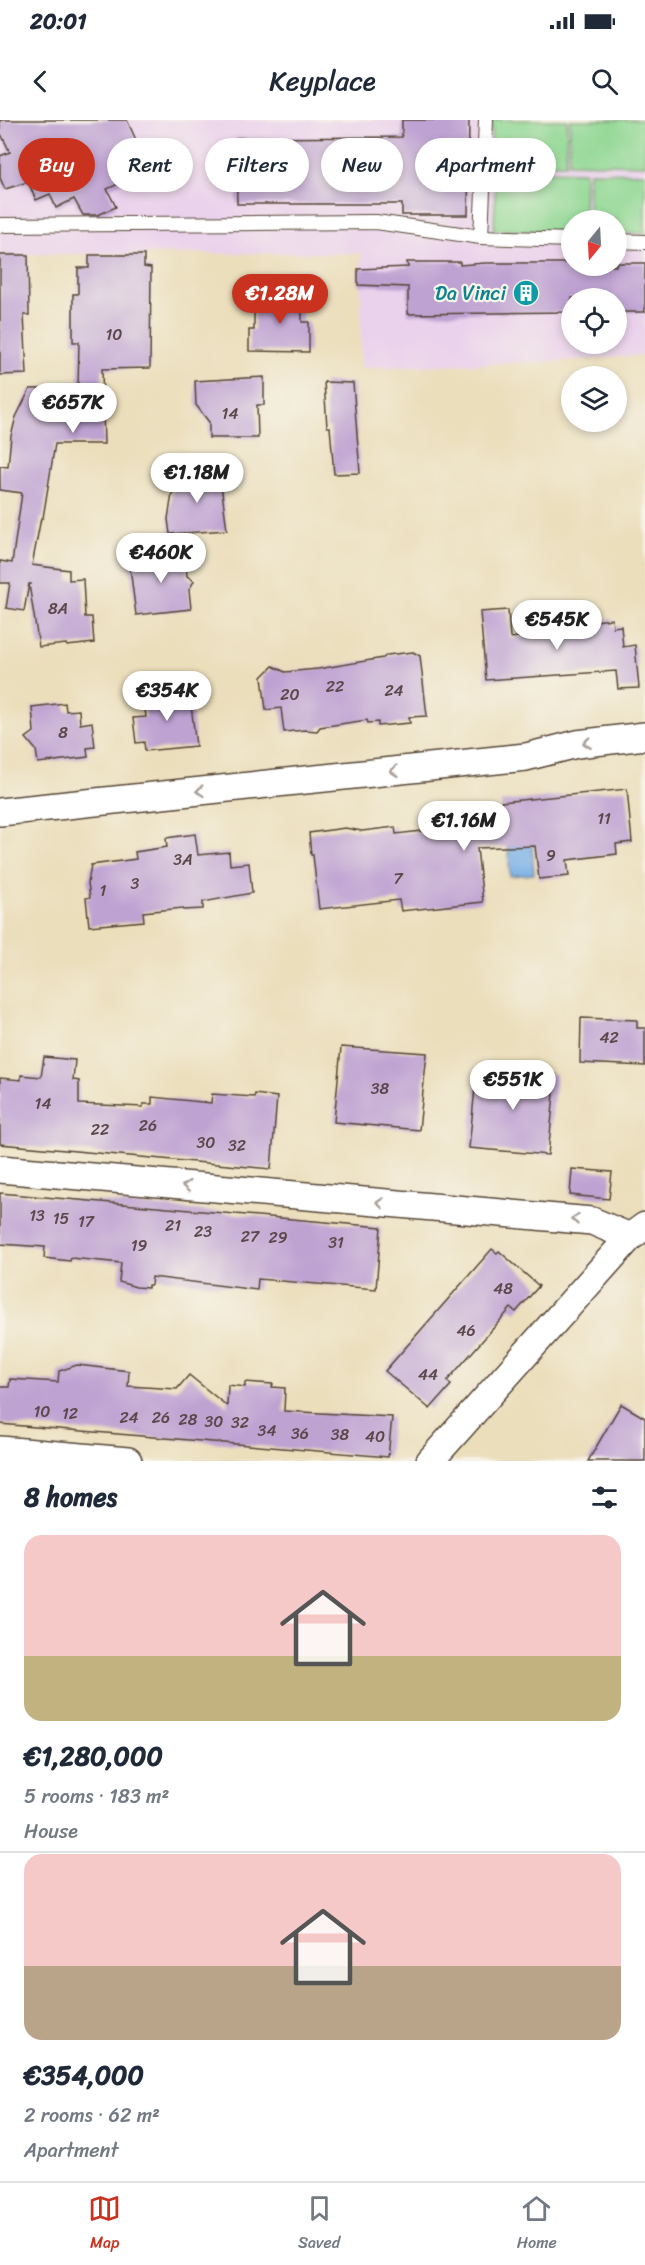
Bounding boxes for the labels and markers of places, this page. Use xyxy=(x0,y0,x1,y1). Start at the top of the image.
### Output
pin: €1.28M xyxy=(231,274,329,325)
place label: Da Vinci xyxy=(435,276,506,311)
building icon: Da Vinci xyxy=(511,278,541,308)
pin: €657K xyxy=(31,383,115,434)
pin: €1.18M xyxy=(148,453,246,504)
pin: €460K xyxy=(119,533,203,584)
pin: €545K xyxy=(515,600,599,651)
pin: €354K xyxy=(125,671,209,722)
pin: €1.16M xyxy=(415,801,513,852)
pin: €551K xyxy=(471,1060,555,1111)

